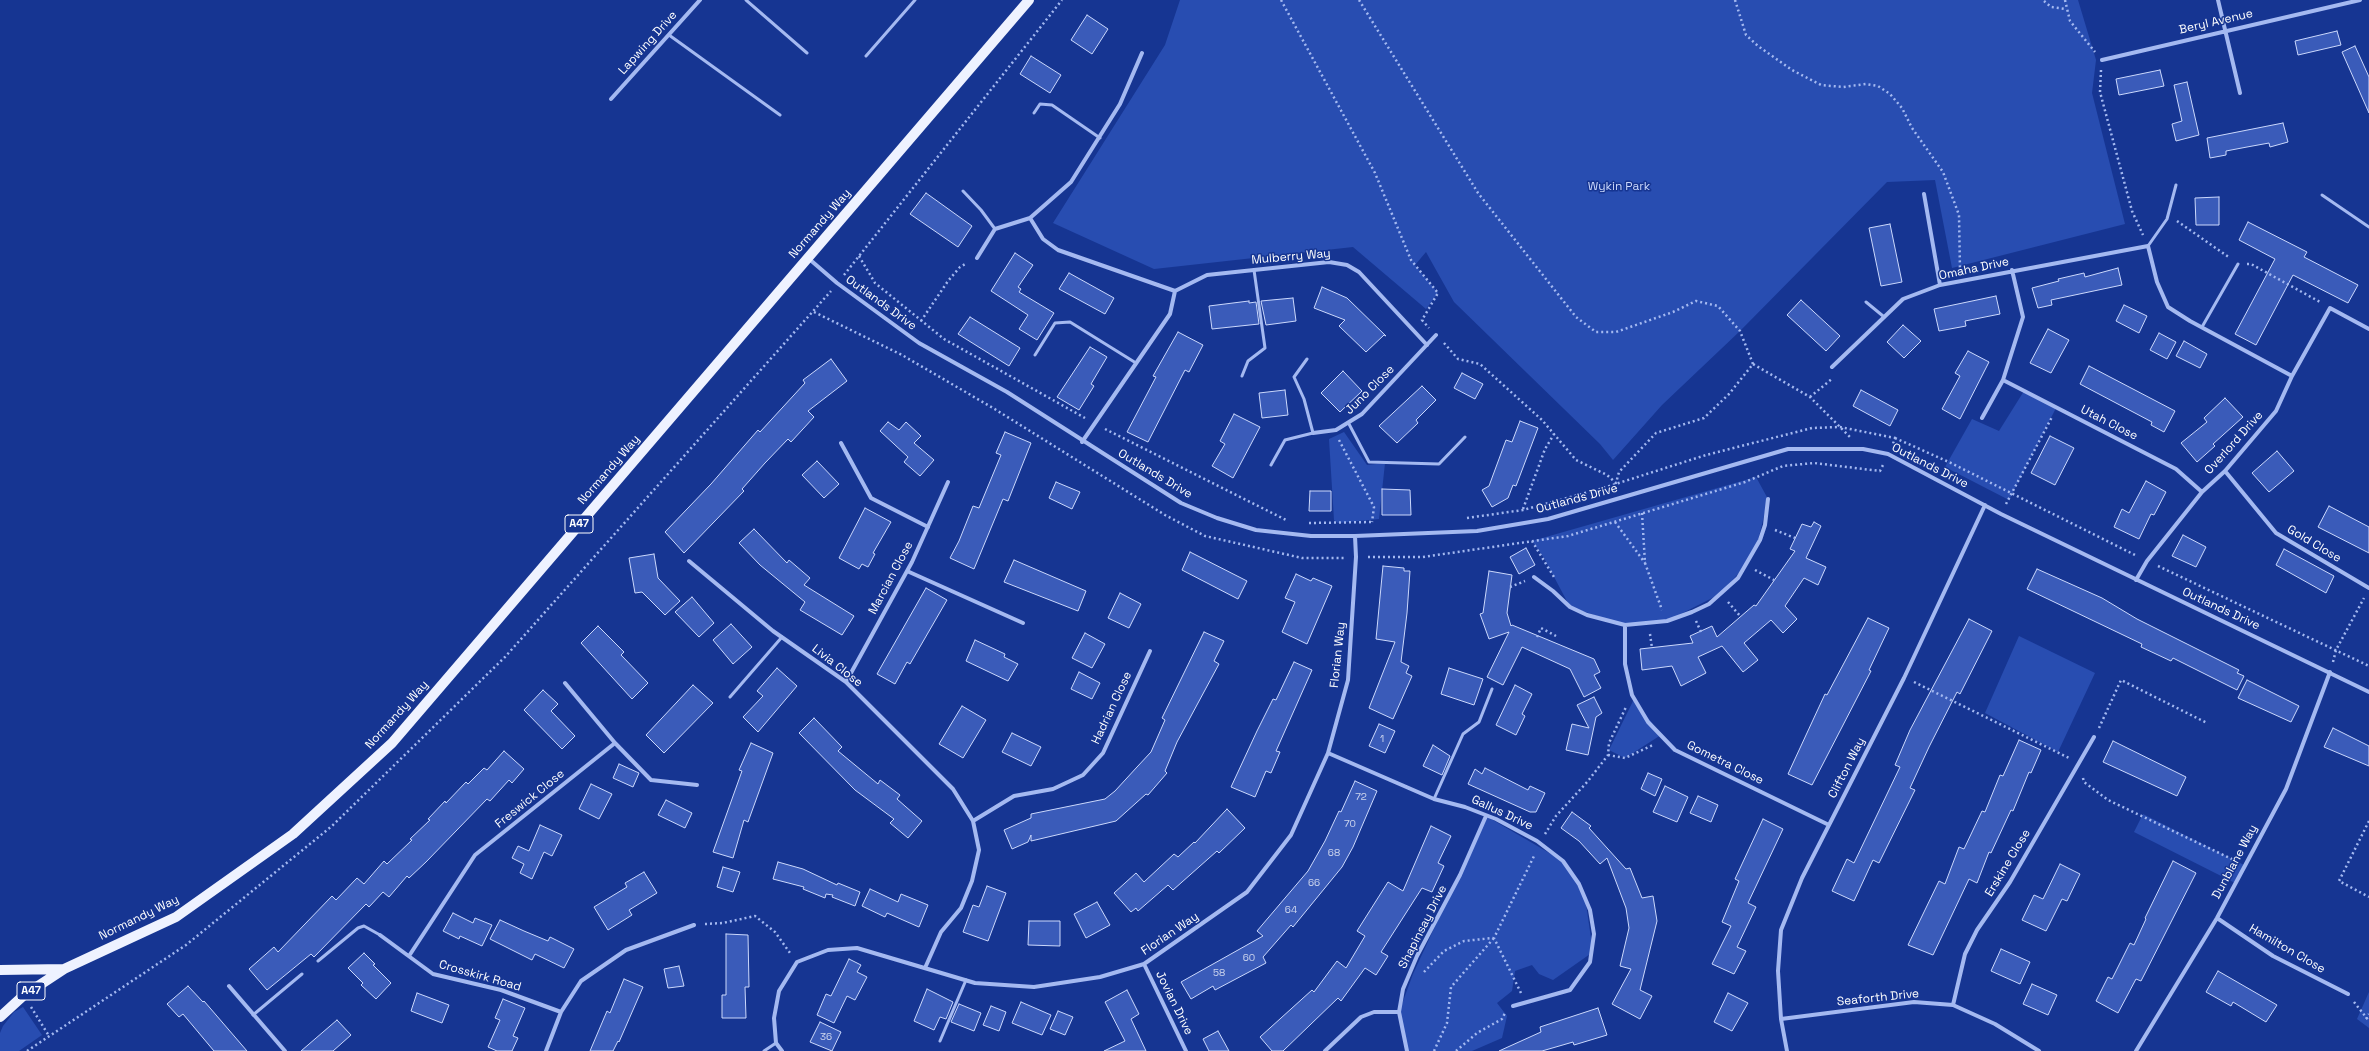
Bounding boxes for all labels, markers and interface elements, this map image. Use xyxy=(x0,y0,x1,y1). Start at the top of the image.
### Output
street label: Beryl Avenue xyxy=(2178,7,2254,37)
street label: Lapwing Drive xyxy=(616,8,680,78)
park label: Wykin Park xyxy=(1588,180,1650,194)
street label: Normandy Way xyxy=(786,186,854,262)
street label: Mulberry Way xyxy=(1251,246,1331,268)
street label: Omaha Drive xyxy=(1938,255,2010,283)
street label: Outlands Drive xyxy=(843,272,919,334)
street label: Juno Close xyxy=(1342,362,1398,418)
street label: Utah Close xyxy=(2078,402,2140,444)
street label: Overlord Drive xyxy=(2202,408,2266,478)
street label: Normandy Way xyxy=(575,432,643,508)
street label: Outlands Drive xyxy=(1889,441,1971,491)
street label: Outlands Drive xyxy=(1115,446,1195,502)
street label: Outlands Drive xyxy=(1535,481,1619,517)
road number: A47 xyxy=(565,515,593,533)
street label: Gold Close xyxy=(2284,522,2344,566)
street label: Marcian Close xyxy=(866,539,916,617)
street label: Outlands Drive xyxy=(2180,585,2262,633)
street label: Florian Way xyxy=(1327,621,1349,689)
street label: Livia Close xyxy=(809,642,865,690)
street label: Hadrian Close xyxy=(1089,669,1135,747)
street label: Normandy Way xyxy=(363,678,431,752)
house number: 1 xyxy=(1380,733,1384,745)
street label: Clifton Way xyxy=(1826,735,1868,801)
street label: Gometra Close xyxy=(1684,738,1766,788)
street label: Freswick Close xyxy=(492,767,568,831)
house number: 72 xyxy=(1355,791,1367,803)
street label: Gallus Drive xyxy=(1469,792,1535,834)
house number: 70 xyxy=(1344,818,1356,830)
street label: Dunblane Way xyxy=(2209,822,2261,902)
street label: Erskine Close xyxy=(1982,827,2034,899)
house number: 68 xyxy=(1328,847,1340,859)
house number: 66 xyxy=(1308,877,1320,889)
street label: Shapinsay Drive xyxy=(1396,883,1450,971)
street label: Normandy Way xyxy=(97,892,181,944)
house number: 64 xyxy=(1285,904,1297,916)
street label: Florian Way xyxy=(1139,910,1201,958)
street label: Hamilton Close xyxy=(2246,921,2328,977)
house number: 60 xyxy=(1243,952,1255,964)
street label: Crosskirk Road xyxy=(437,957,523,995)
house number: 58 xyxy=(1213,967,1225,979)
street label: Jovian Drive xyxy=(1152,969,1196,1037)
road number: A47 xyxy=(17,982,45,1000)
street label: Seaforth Drive xyxy=(1836,987,1920,1009)
house number: 36 xyxy=(820,1031,832,1043)

